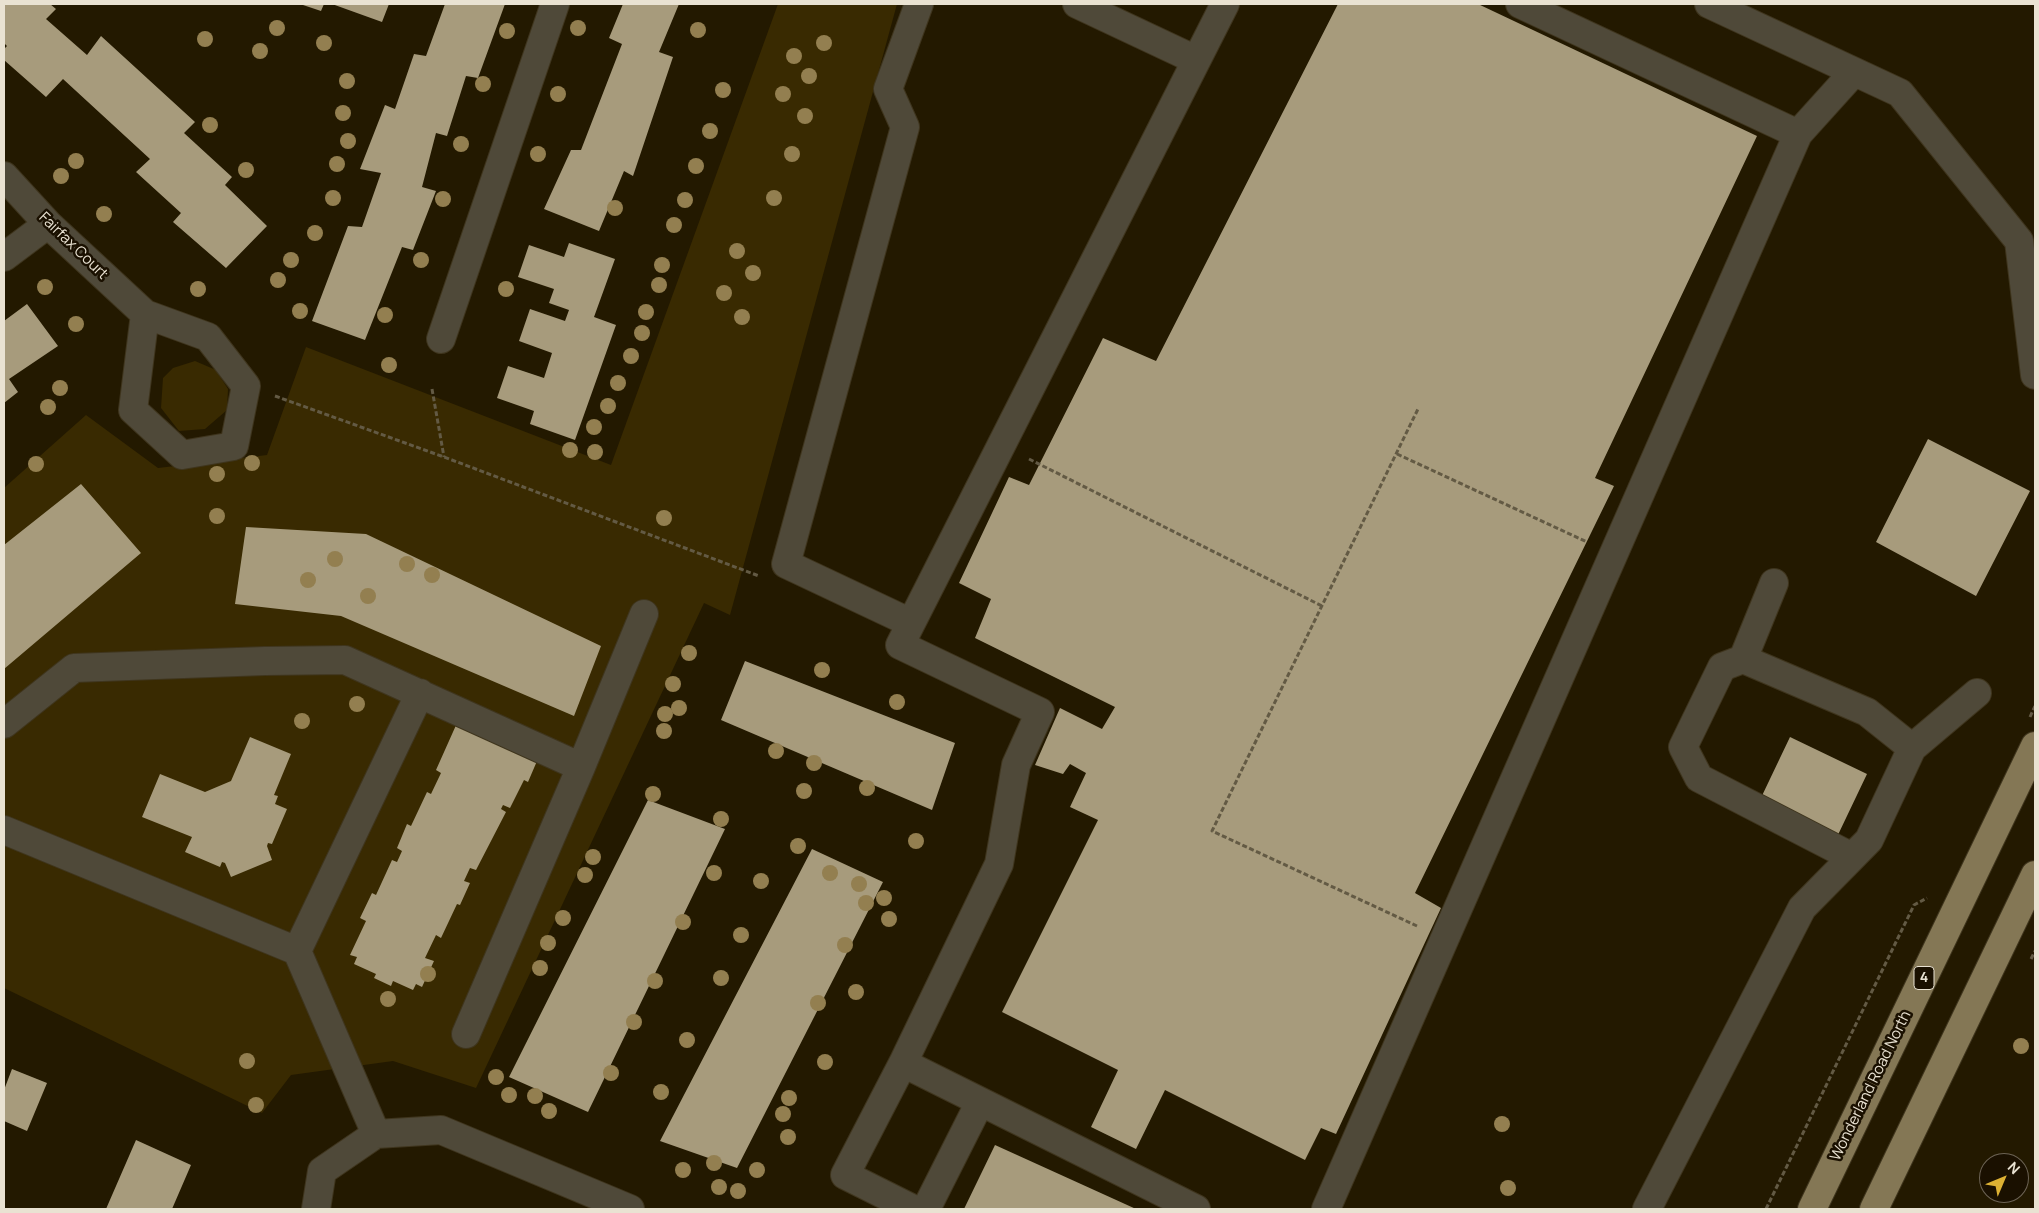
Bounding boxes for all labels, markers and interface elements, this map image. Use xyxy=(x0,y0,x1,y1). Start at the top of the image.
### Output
street label: Fairfax Court xyxy=(35,209,111,283)
road number: 4 xyxy=(1914,966,1934,990)
street label: Wonderland Road North xyxy=(1827,1008,1915,1164)
north arrow xyxy=(1979,1153,2029,1203)
text: N xyxy=(2004,1157,2025,1178)

